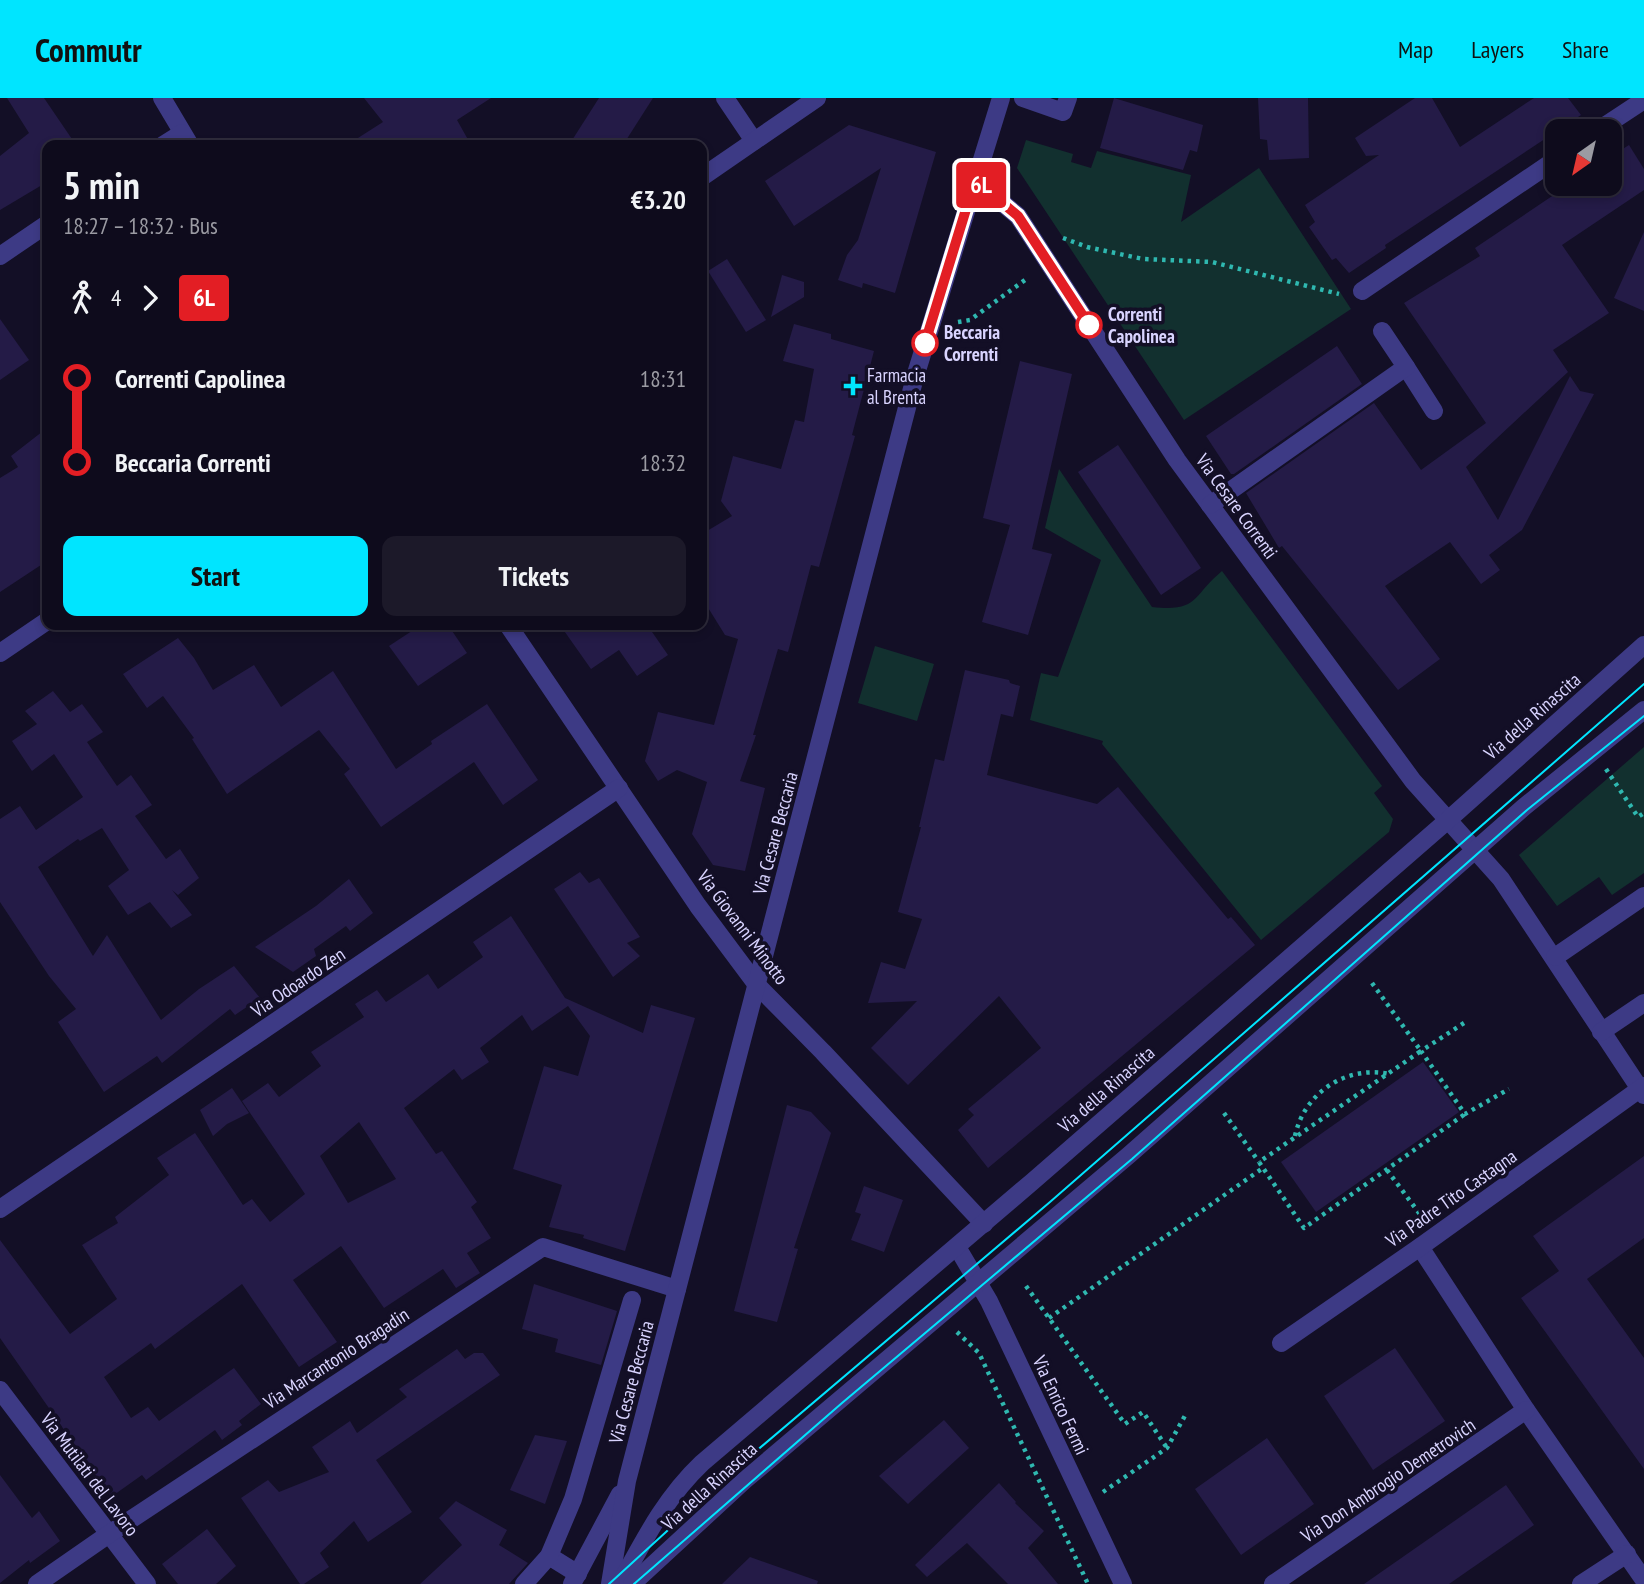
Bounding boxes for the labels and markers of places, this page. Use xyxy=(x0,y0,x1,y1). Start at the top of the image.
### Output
place label: Correnti Capolinea xyxy=(1108,302,1175,348)
marker: Correnti Capolinea xyxy=(1076,312,1102,338)
place label: Beccaria Correnti xyxy=(944,320,1000,366)
marker: Beccaria Correnti xyxy=(912,330,938,356)
place label: Farmacia al Brenta xyxy=(867,363,926,409)
marker: Farmacia al Brenta xyxy=(845,378,861,394)

